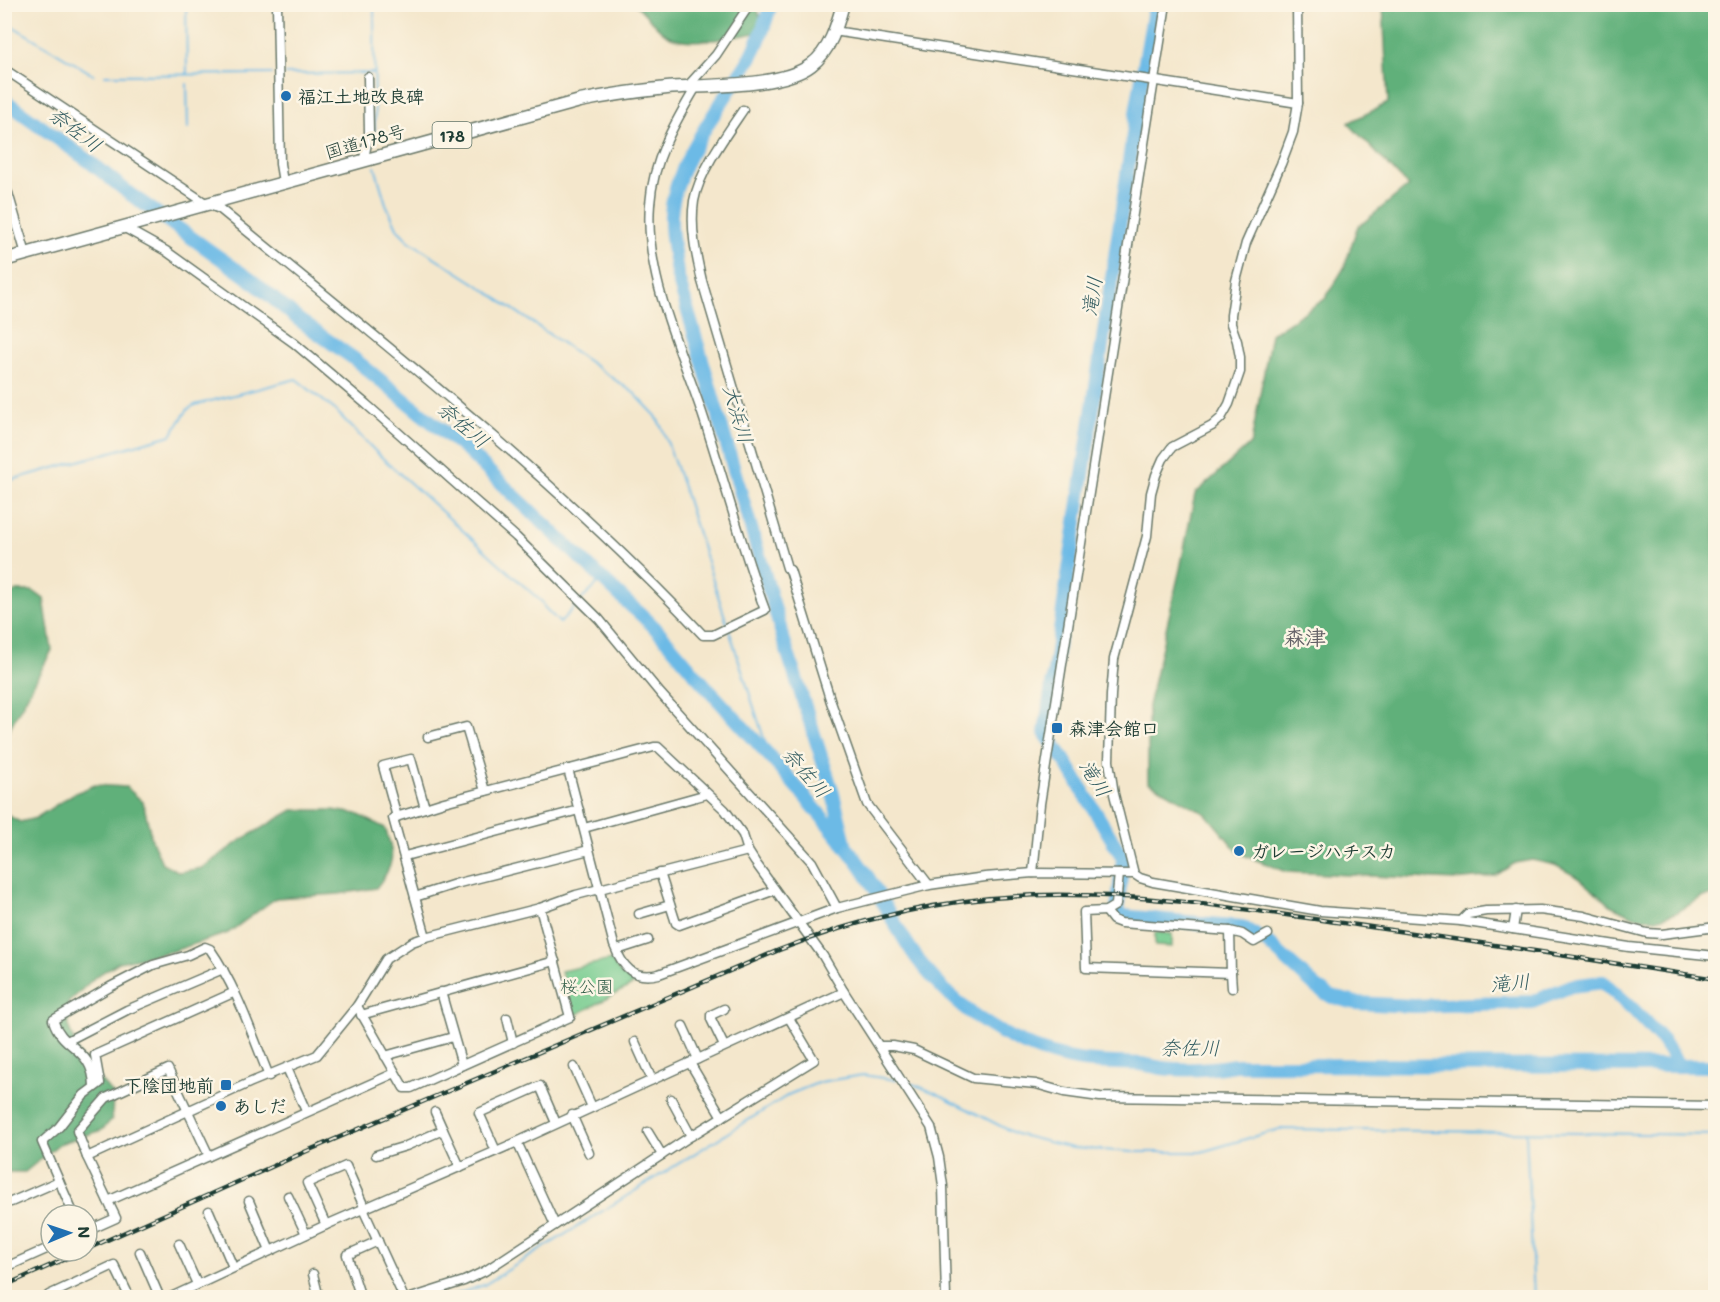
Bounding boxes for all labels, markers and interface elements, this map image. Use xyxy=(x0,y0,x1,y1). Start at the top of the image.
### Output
place label: 福江土地改良碑 xyxy=(298,84,424,108)
marker: 福江土地改良碑 xyxy=(279,89,293,103)
water label: 奈佐川 xyxy=(44,101,108,157)
street label: 国道178号 xyxy=(322,118,408,164)
road number: 178 xyxy=(432,122,472,148)
water label: 滝川 xyxy=(1075,274,1107,318)
water label: 大浜川 xyxy=(718,382,760,446)
water label: 奈佐川 xyxy=(433,395,495,453)
district label: 森津 xyxy=(1284,623,1326,650)
place label: 森津会館口 xyxy=(1069,716,1159,740)
marker: 森津会館口 xyxy=(1050,721,1064,735)
water label: 奈佐川 xyxy=(778,741,836,803)
water label: 滝川 xyxy=(1074,754,1118,802)
place label: ガレージハチスカ xyxy=(1251,839,1396,863)
marker: ガレージハチスカ xyxy=(1232,844,1246,858)
water label: 滝川 xyxy=(1489,967,1531,997)
park label: 桜公園 xyxy=(560,974,614,998)
water label: 奈佐川 xyxy=(1160,1034,1220,1060)
place label: 下陰団地前 xyxy=(124,1073,214,1097)
marker: 下陰団地前 xyxy=(219,1078,233,1092)
place label: あしだ xyxy=(233,1094,287,1118)
marker: あしだ xyxy=(214,1099,228,1113)
north arrow xyxy=(39,1203,99,1263)
text: N xyxy=(74,1226,95,1239)

